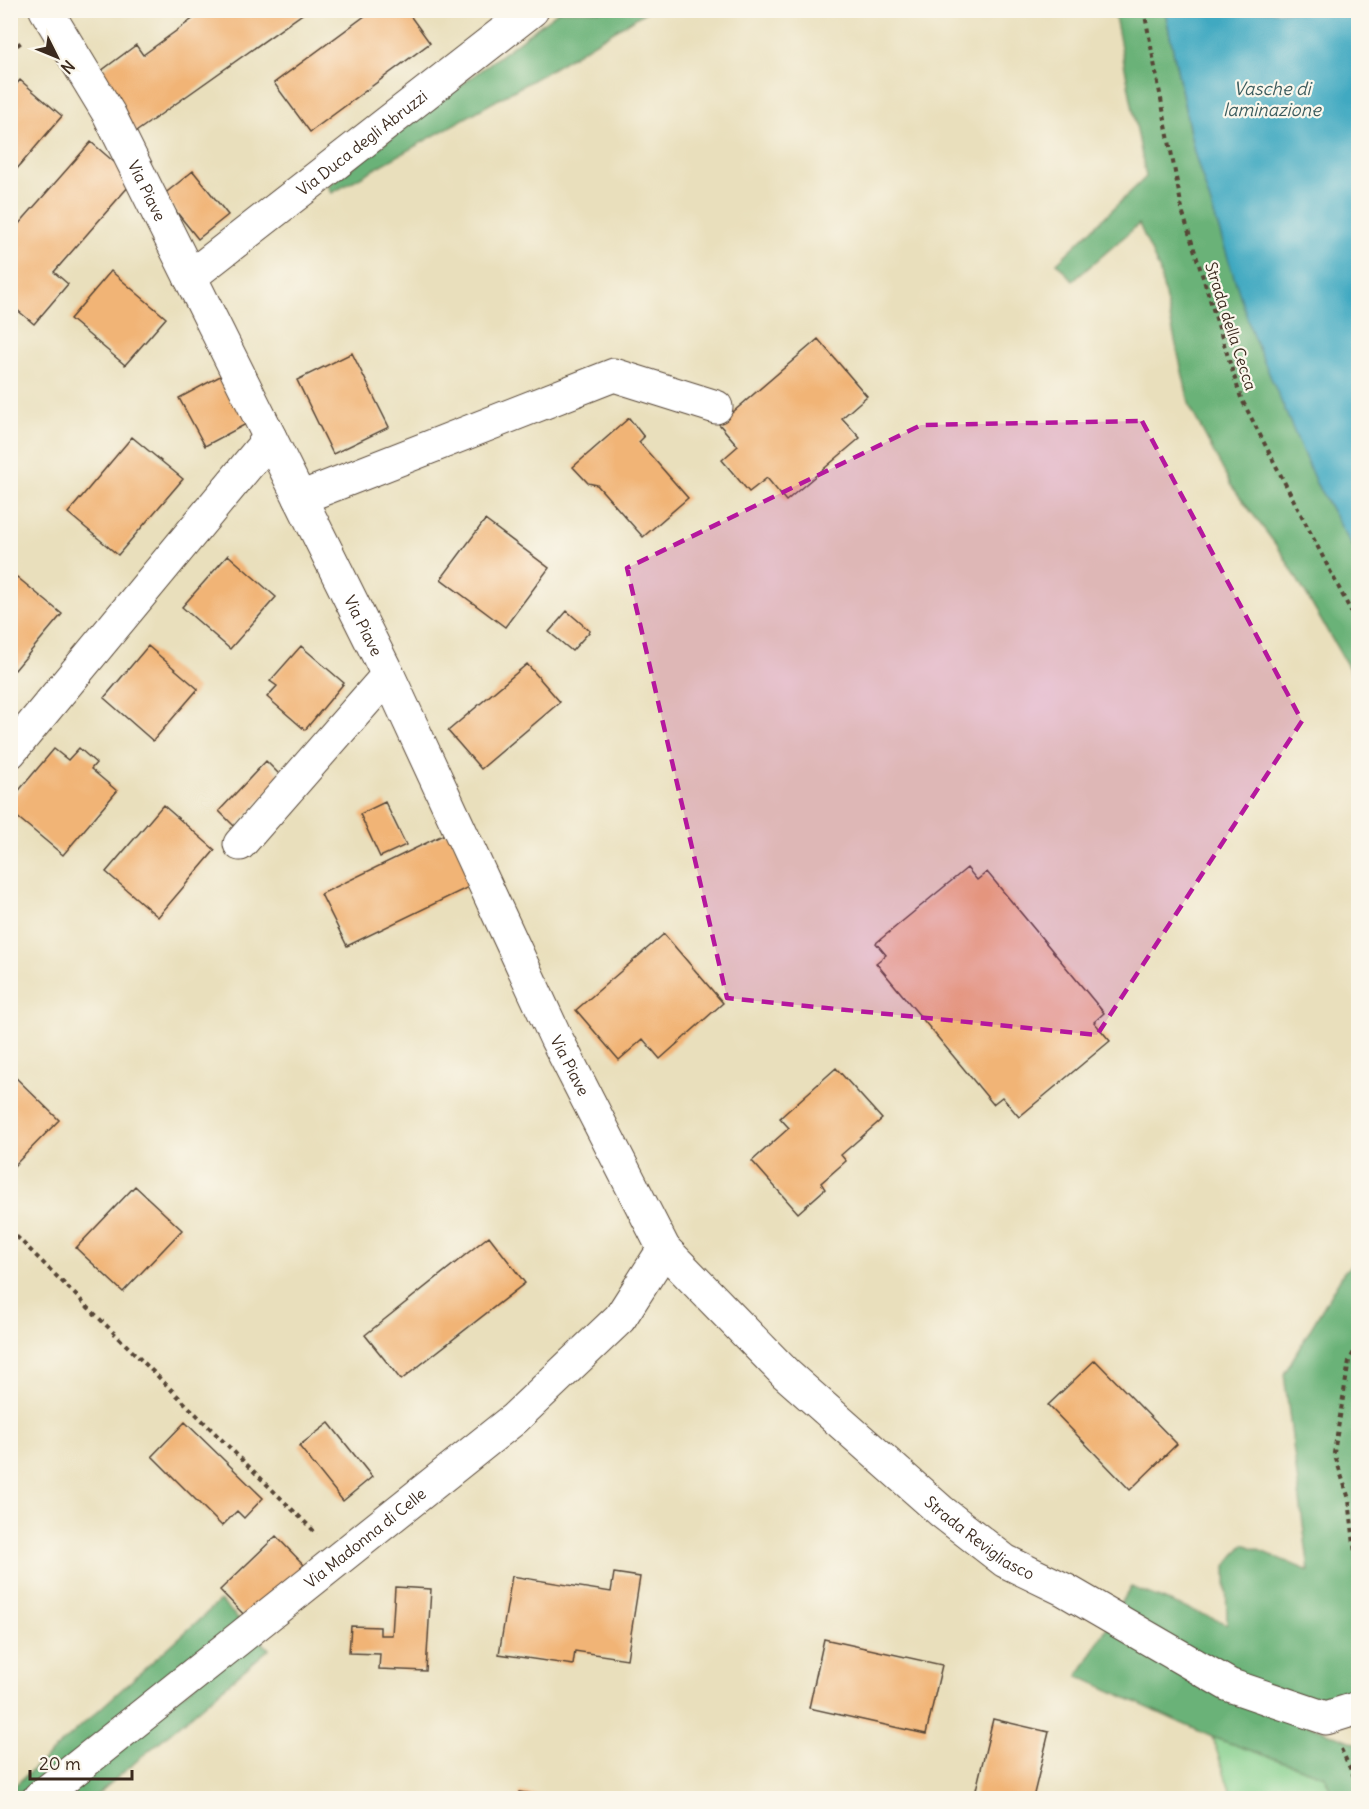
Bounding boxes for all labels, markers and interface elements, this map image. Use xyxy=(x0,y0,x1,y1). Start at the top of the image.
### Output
north arrow xyxy=(27,27,87,87)
text: N xyxy=(57,56,79,78)
water label: Vasche di laminazione xyxy=(1223,77,1322,121)
street label: Via Duca degli Abruzzi xyxy=(293,86,431,200)
street label: Via Piave xyxy=(124,157,171,224)
street label: Strada della Cecca xyxy=(1201,259,1261,393)
street label: Via Piave xyxy=(340,592,387,659)
street label: Via Piave xyxy=(546,1032,594,1099)
street label: Via Madonna di Celle xyxy=(300,1483,430,1592)
street label: Strada Revigliasco xyxy=(921,1491,1038,1584)
scale bar xyxy=(30,1743,132,1781)
text: 20 m xyxy=(39,1752,81,1775)

